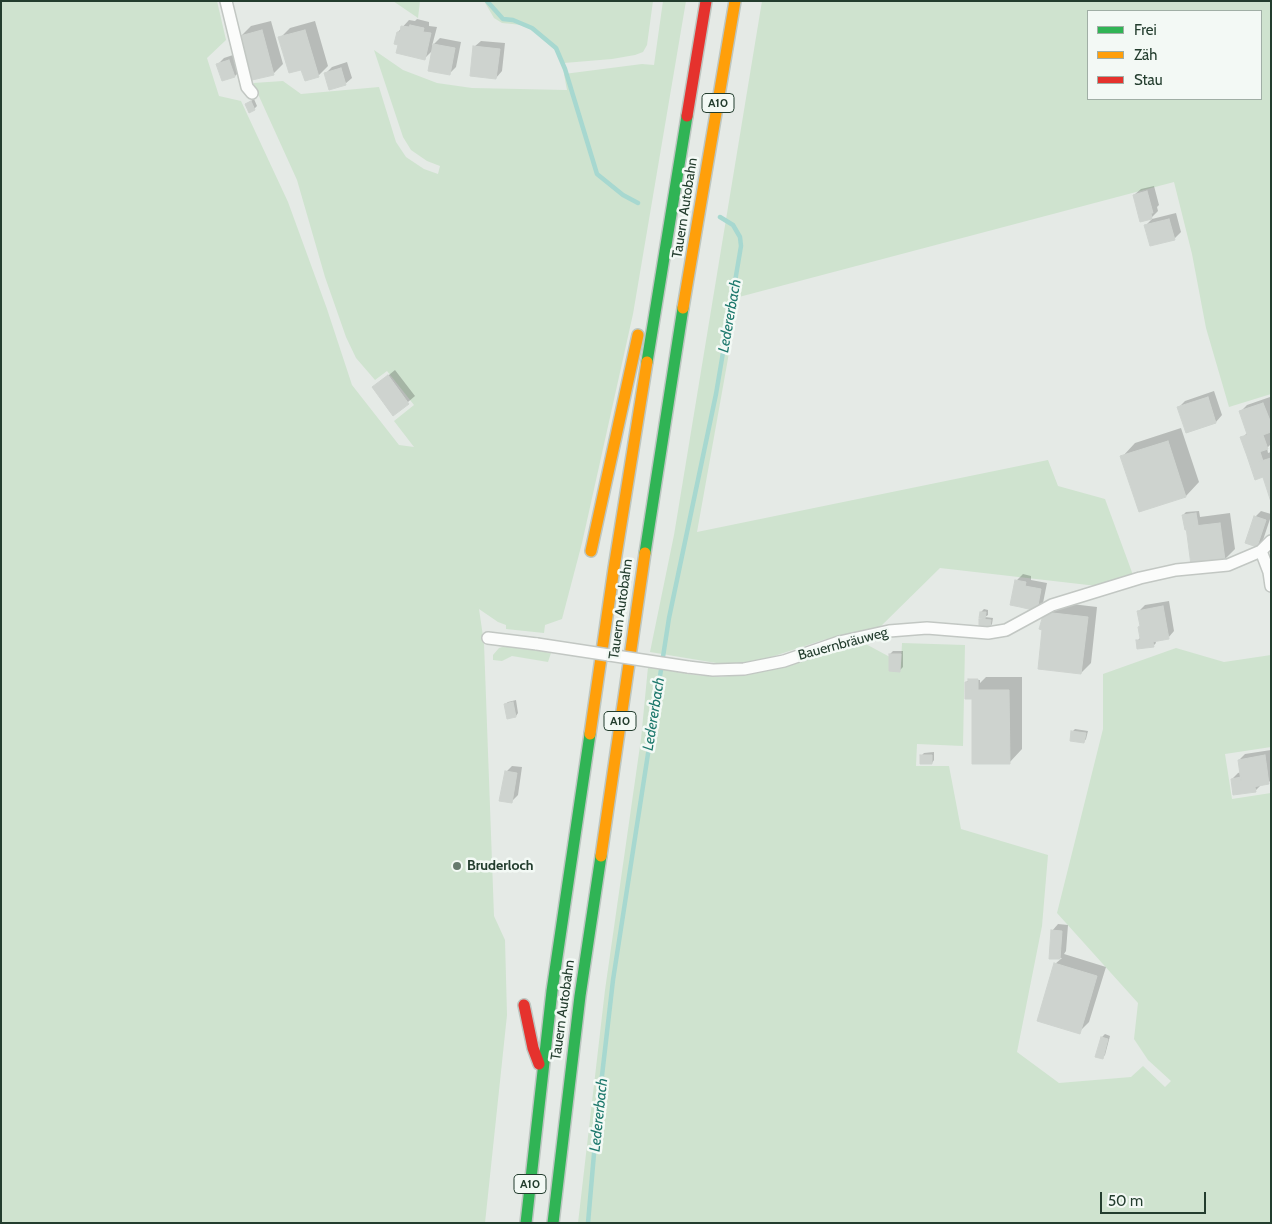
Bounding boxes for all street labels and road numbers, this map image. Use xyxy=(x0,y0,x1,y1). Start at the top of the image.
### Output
road number: A10 xyxy=(702,94,734,112)
street label: Tauern Autobahn xyxy=(669,157,701,259)
street label: Tauern Autobahn xyxy=(606,558,636,660)
street label: Bauernbräuweg xyxy=(796,624,890,664)
road number: A10 xyxy=(604,711,636,730)
street label: Tauern Autobahn xyxy=(548,959,578,1061)
road number: A10 xyxy=(514,1174,546,1194)

